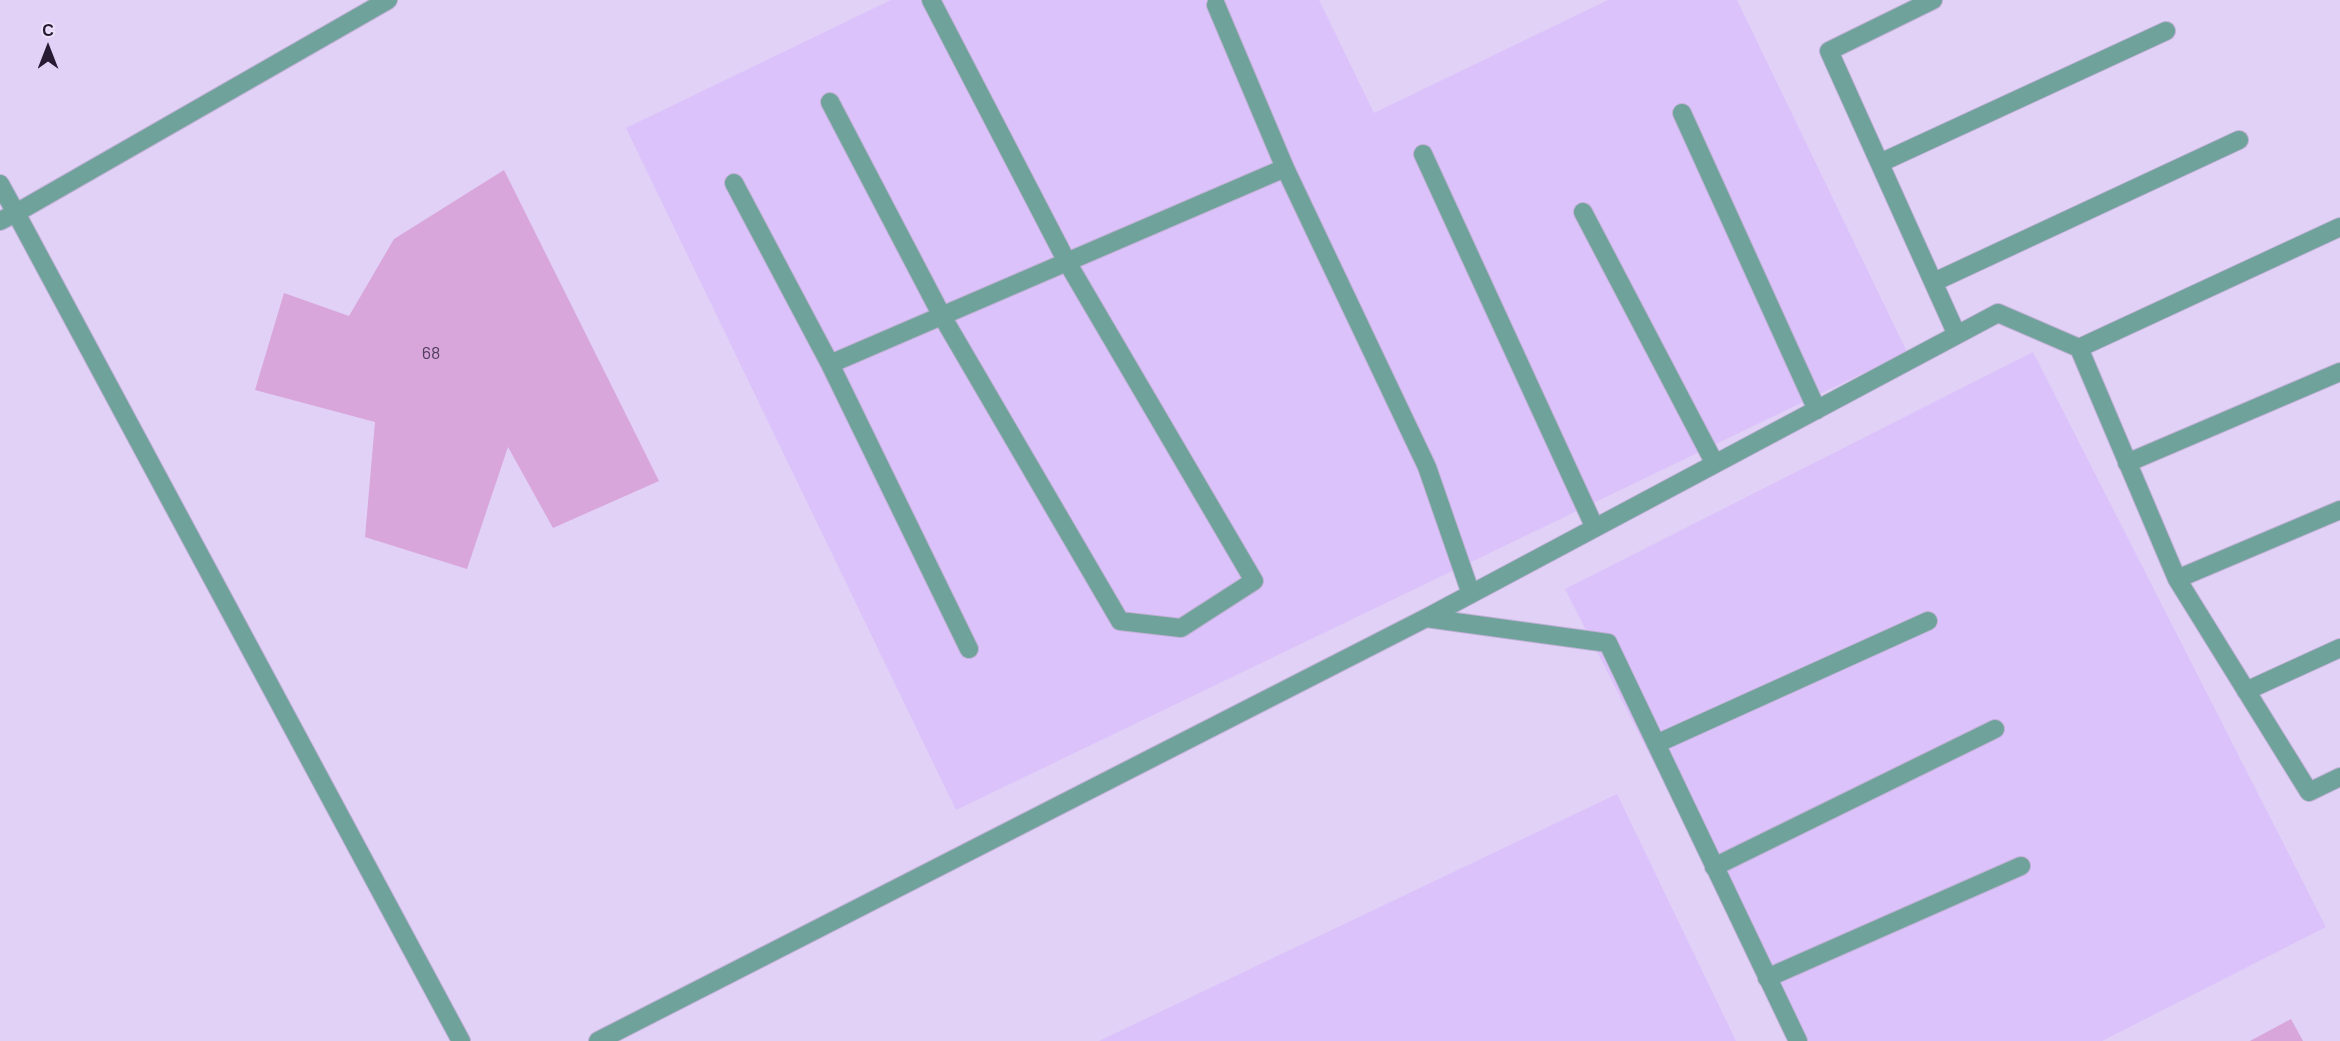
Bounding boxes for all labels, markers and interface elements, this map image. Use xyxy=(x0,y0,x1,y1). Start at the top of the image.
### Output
north arrow xyxy=(18,18,78,78)
text: С xyxy=(42,20,54,39)
house number: 68 xyxy=(422,342,440,364)

